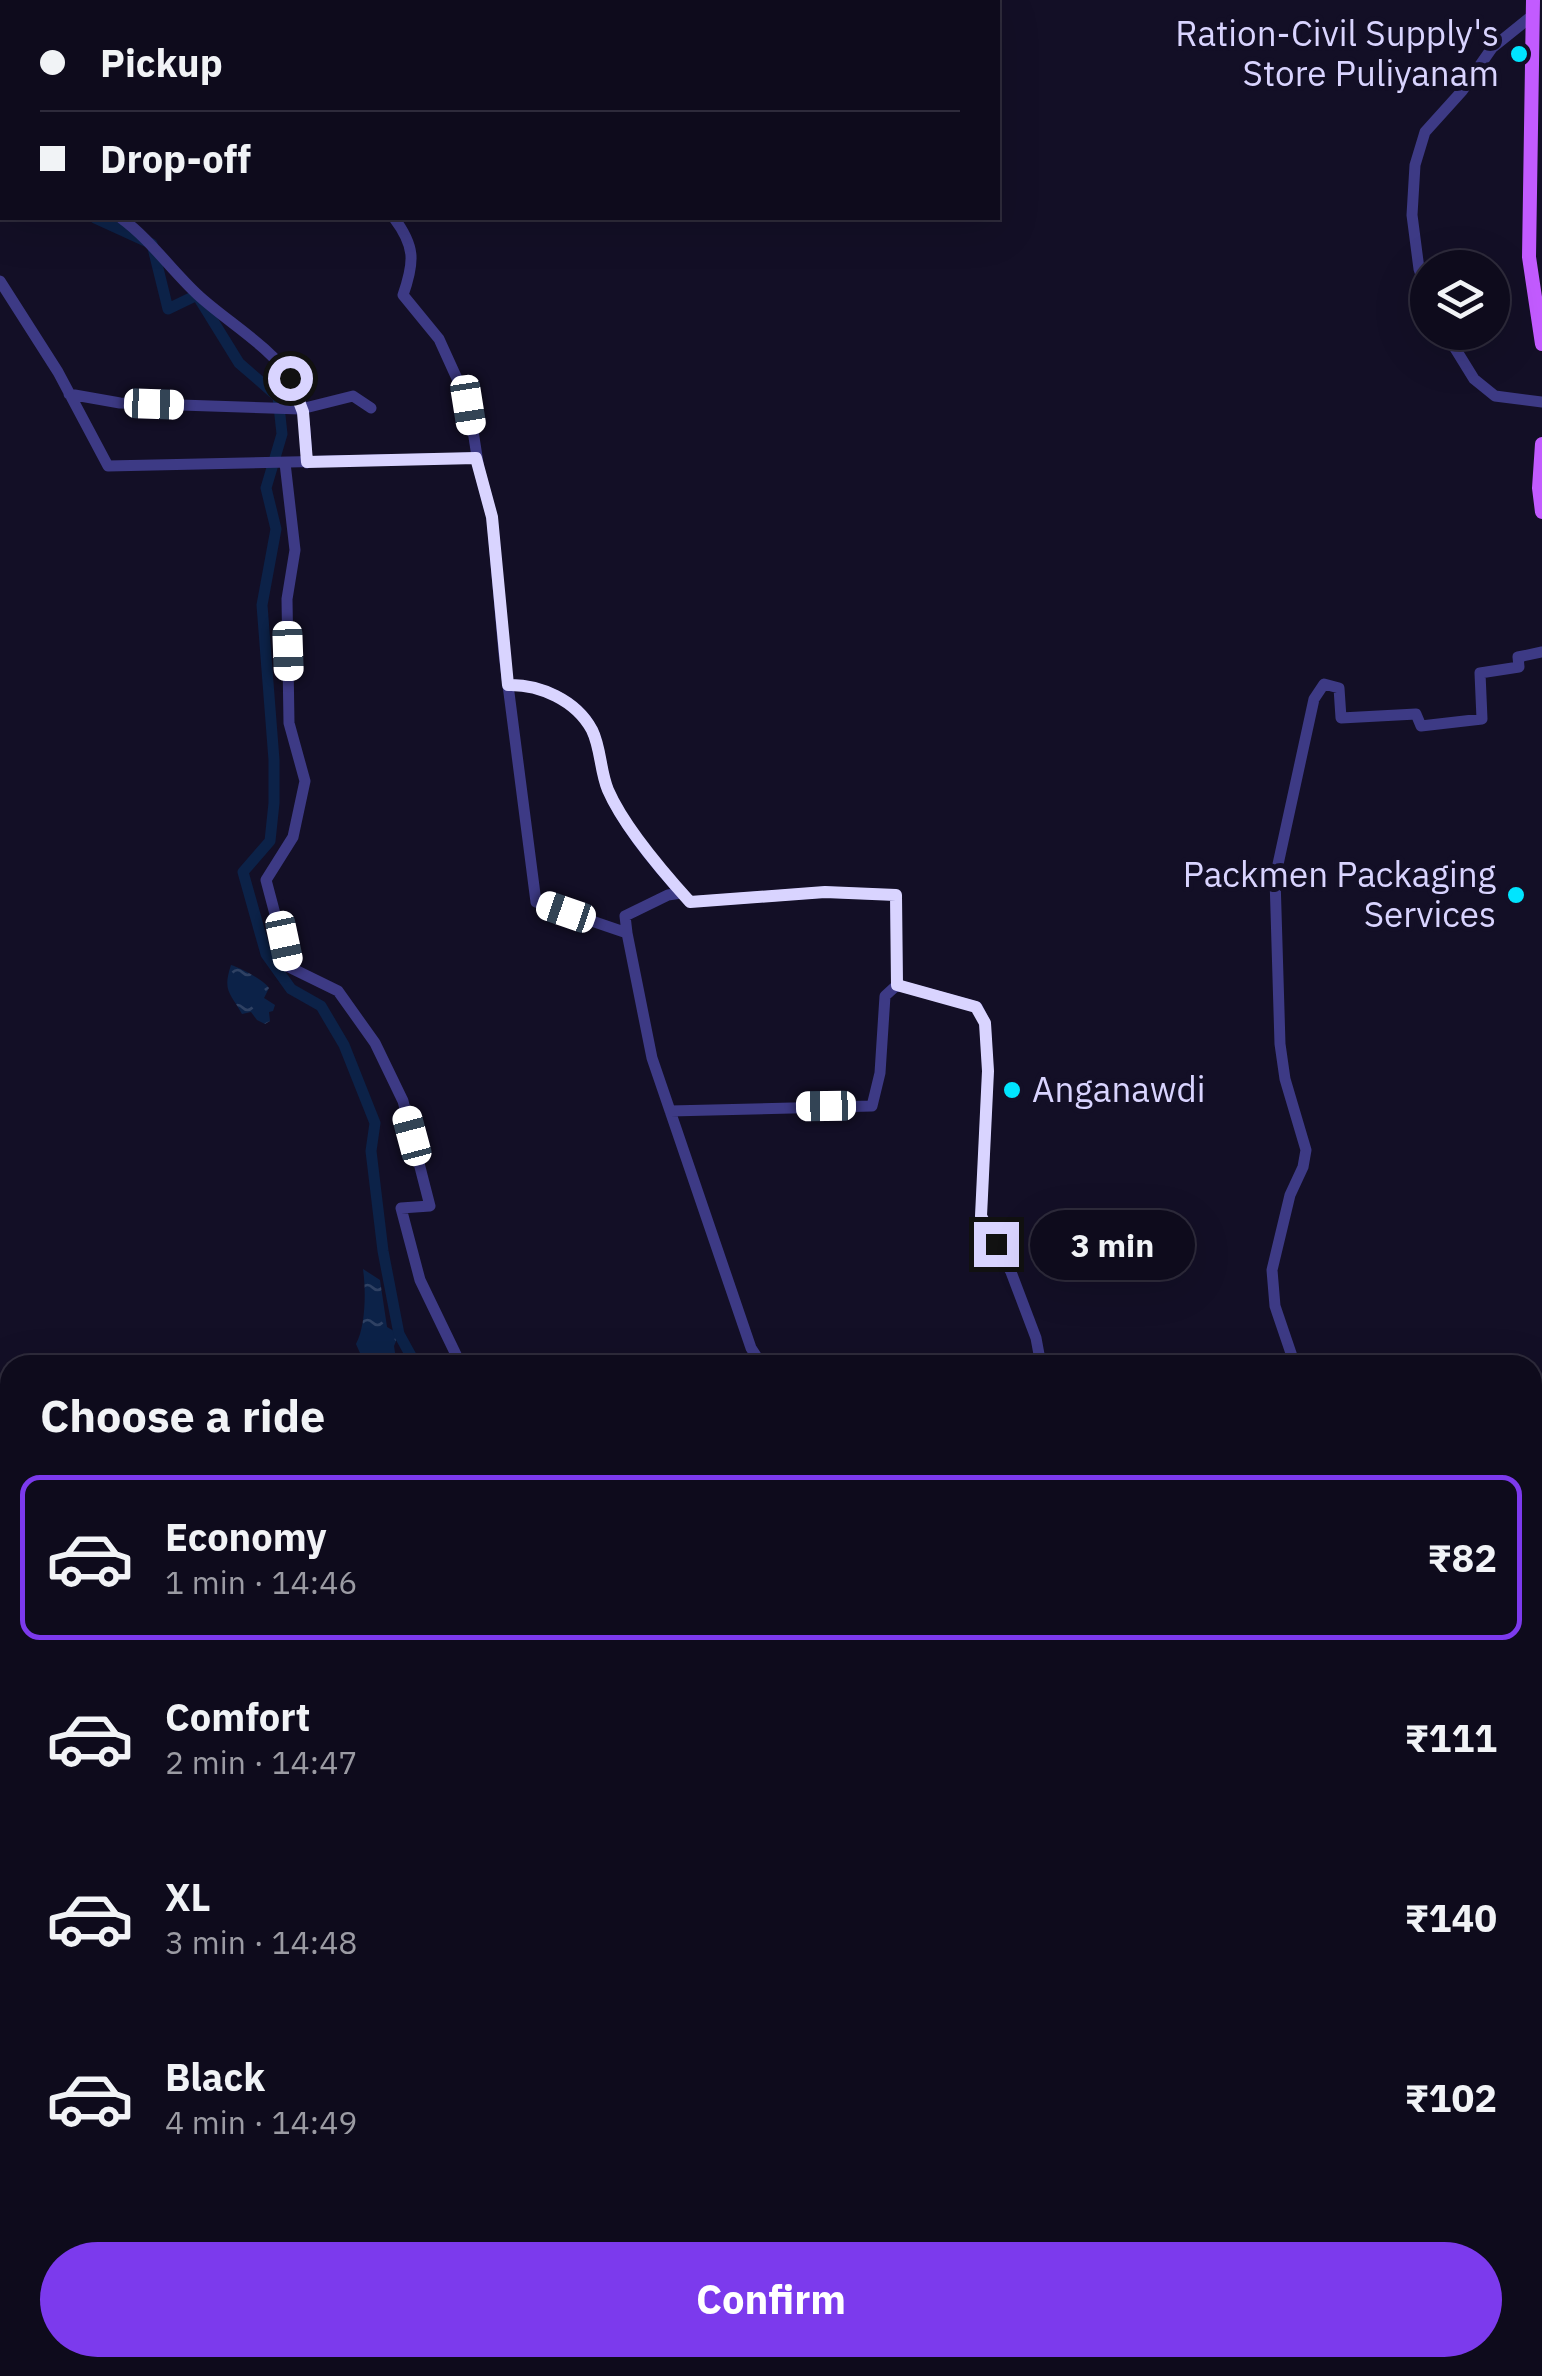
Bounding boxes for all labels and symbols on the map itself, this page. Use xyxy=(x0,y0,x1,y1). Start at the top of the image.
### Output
place label: Ration-Civil Supply's Store Puliyanam xyxy=(1175,10,1499,96)
marker: Ration-Civil Supply's Store Puliyanam xyxy=(1508,43,1530,65)
route start xyxy=(268,356,313,401)
car xyxy=(448,373,488,437)
car xyxy=(123,388,185,420)
car xyxy=(272,620,304,682)
place label: Packmen Packaging Services xyxy=(1183,851,1497,937)
marker: Packmen Packaging Services xyxy=(1505,884,1527,906)
car xyxy=(533,888,599,936)
car xyxy=(263,909,305,973)
place label: Anganawdi xyxy=(1032,1066,1206,1112)
marker: Anganawdi xyxy=(1001,1079,1023,1101)
car xyxy=(796,1090,856,1122)
car xyxy=(390,1103,434,1169)
callout: 3 min xyxy=(1031,1209,1196,1279)
route end xyxy=(974,1222,1019,1267)

